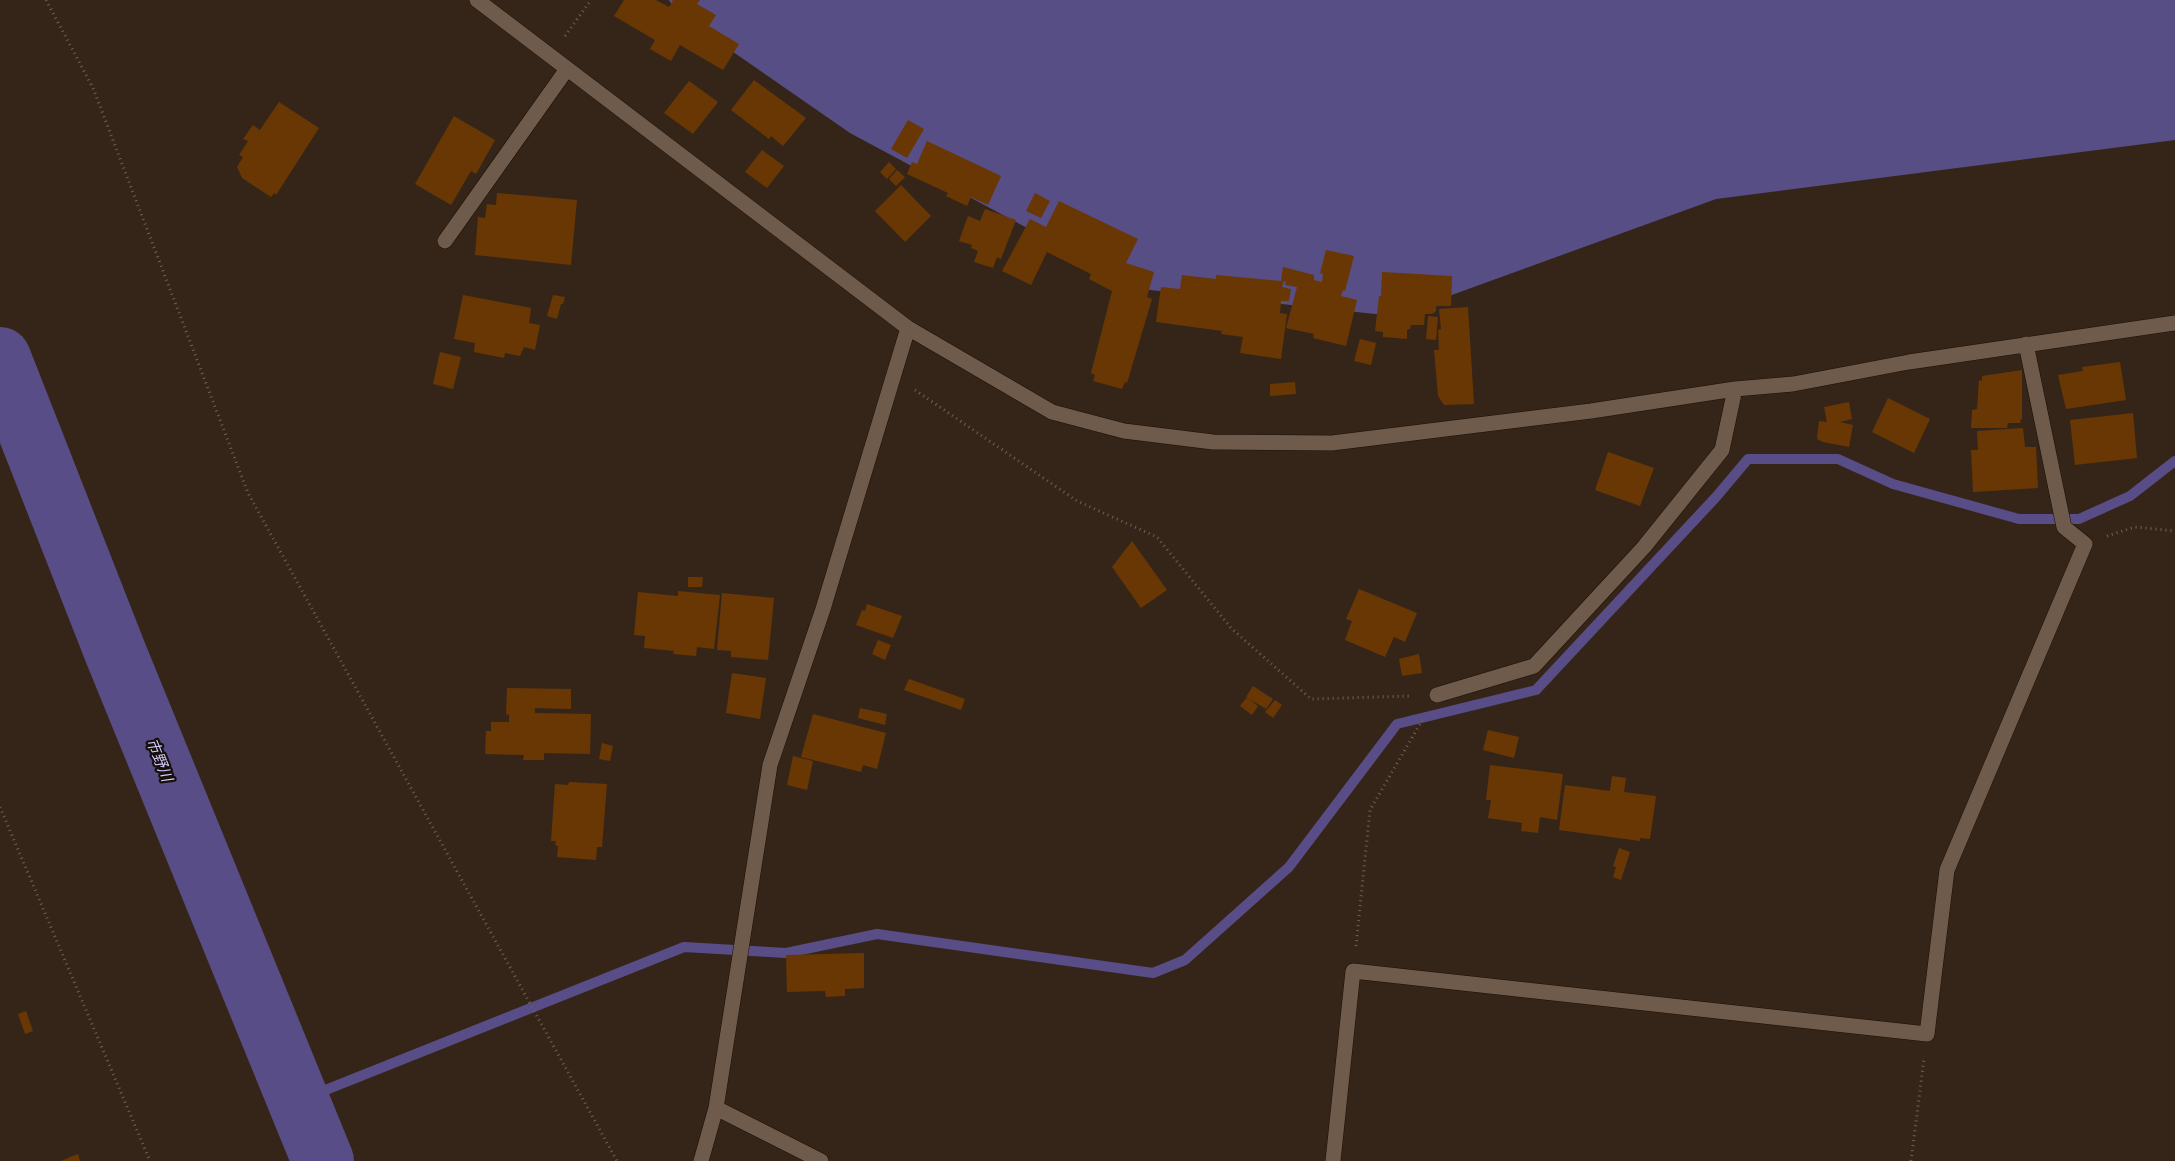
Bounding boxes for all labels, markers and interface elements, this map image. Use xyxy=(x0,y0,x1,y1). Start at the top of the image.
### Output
water label: 市野川 xyxy=(142,736,176,784)

